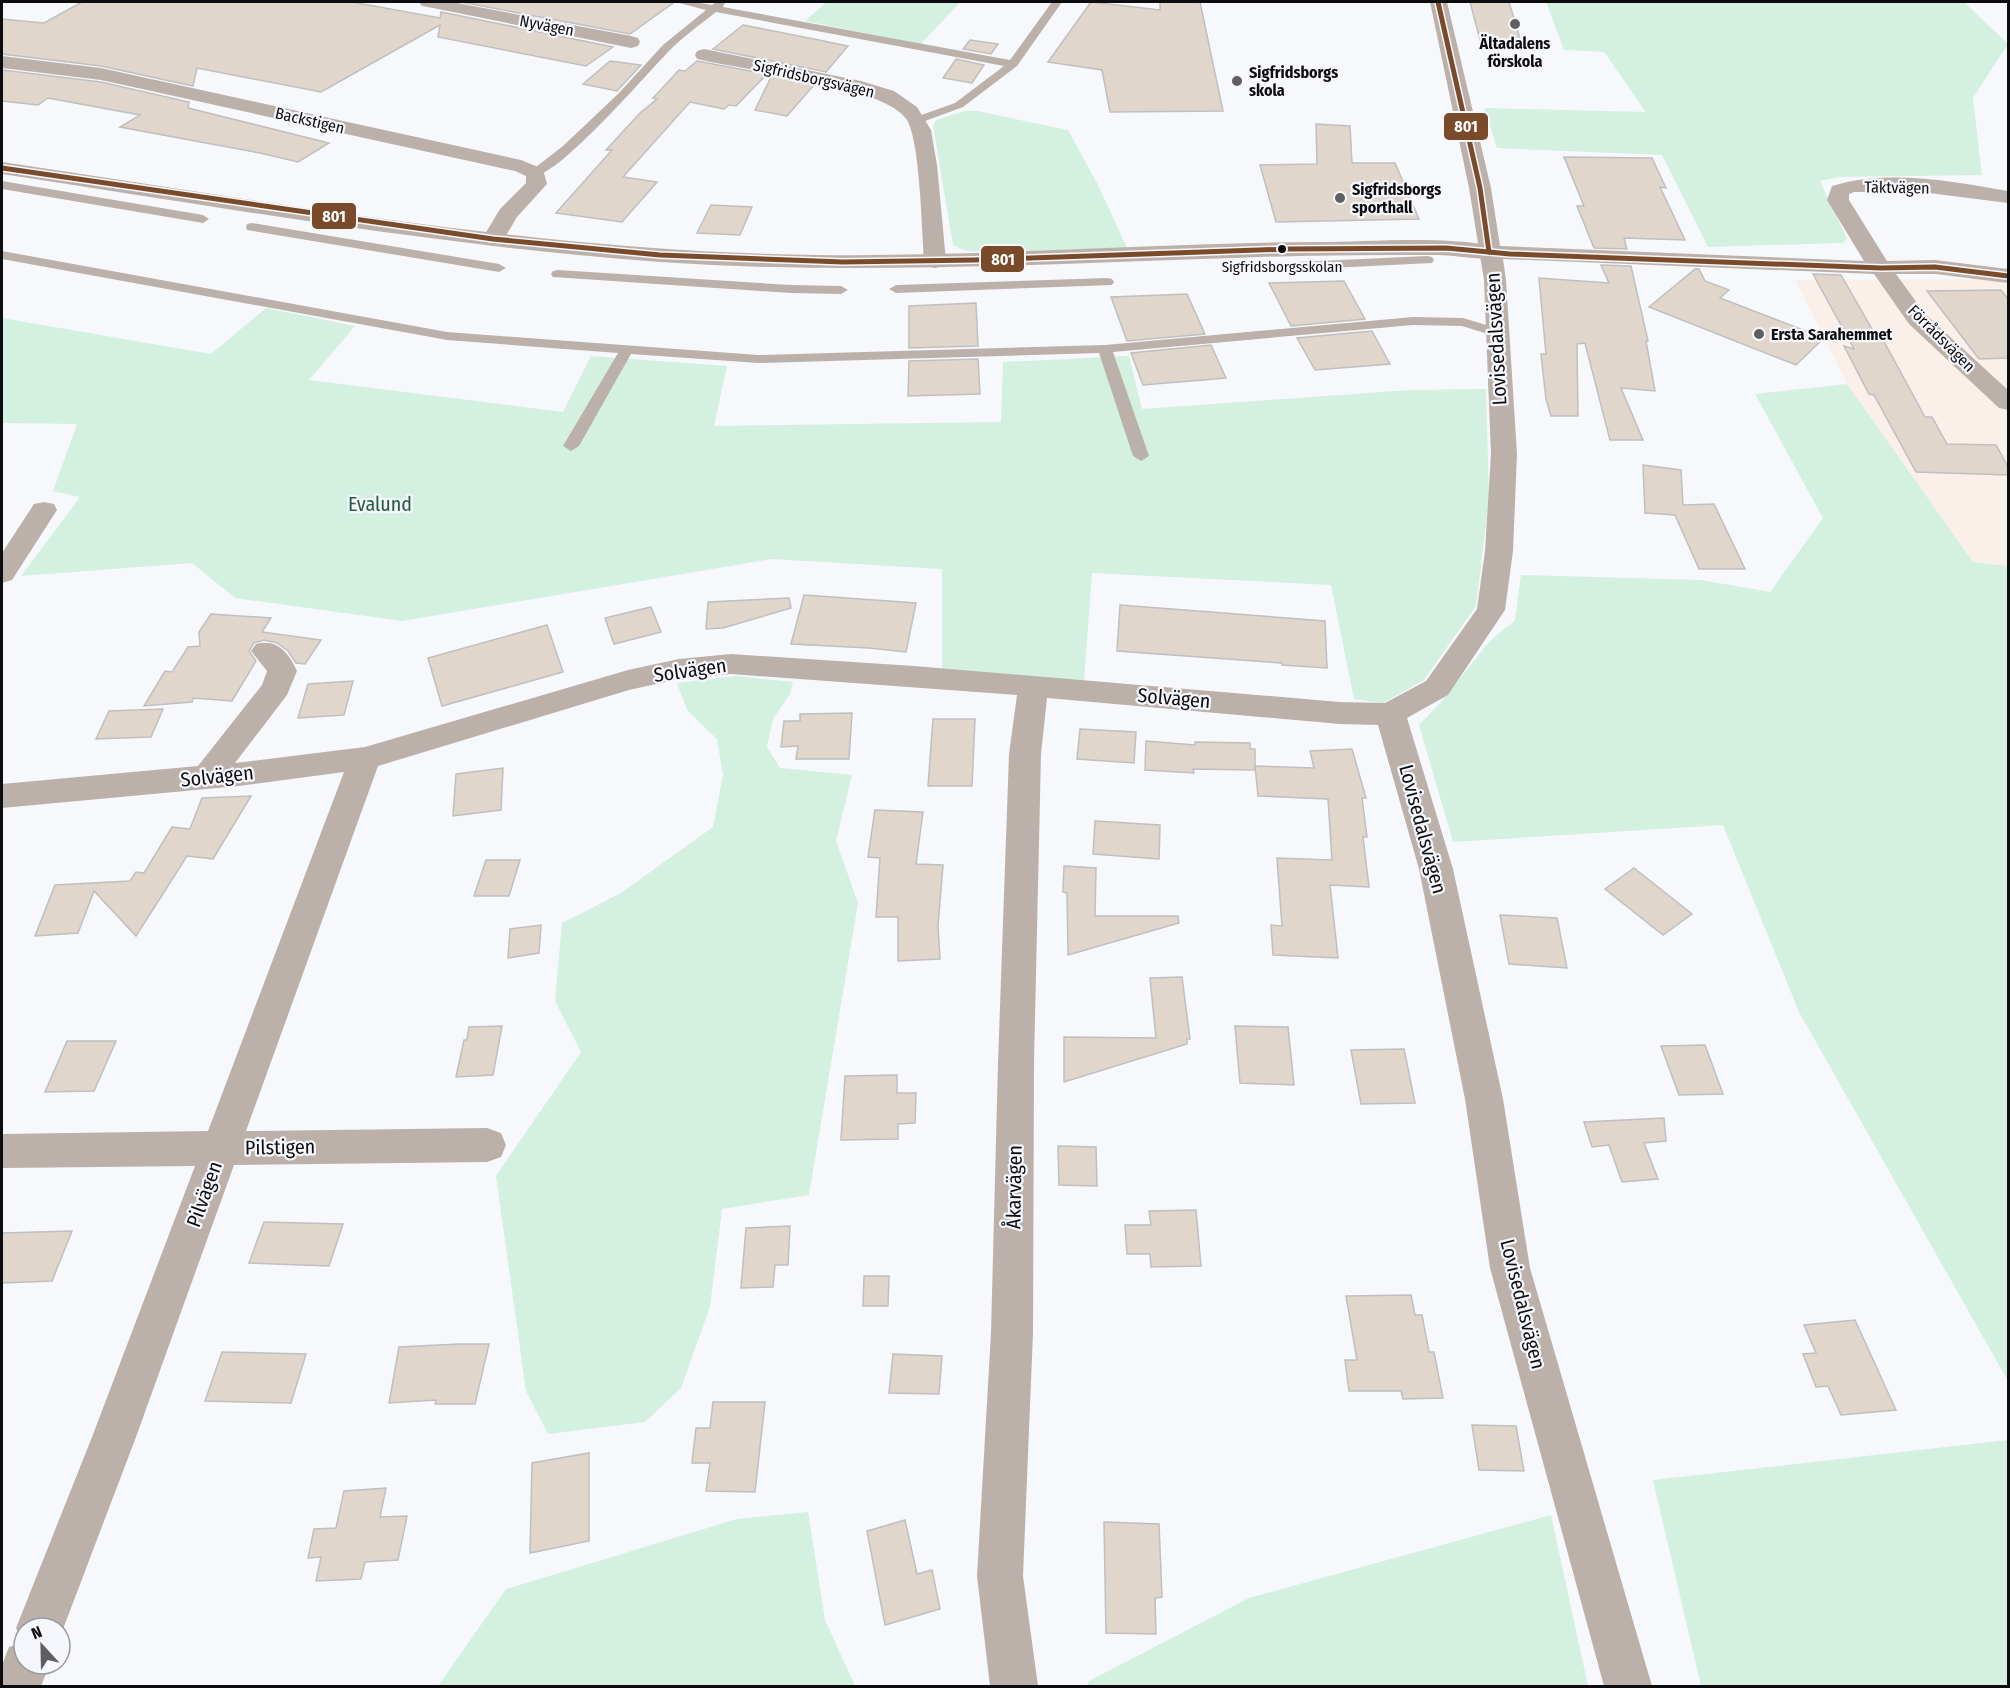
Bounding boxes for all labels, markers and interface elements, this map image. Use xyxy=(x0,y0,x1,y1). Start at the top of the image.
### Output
street label: Nyvägen xyxy=(518,11,576,40)
marker: Ältadalens förskola xyxy=(1508,17,1522,31)
place label: Ältadalens förskola xyxy=(1479,34,1550,71)
street label: Sigfridsborgsvägen xyxy=(751,55,876,102)
place label: Sigfridsborgs skola xyxy=(1249,63,1338,100)
marker: Sigfridsborgs skola xyxy=(1230,74,1244,88)
street label: Backstigen xyxy=(273,103,346,138)
line badge: 801 xyxy=(1443,112,1489,141)
text: 801 xyxy=(1454,117,1478,136)
street label: Täktvägen xyxy=(1864,177,1930,198)
place label: Sigfridsborgs sporthall xyxy=(1352,180,1441,217)
marker: Sigfridsborgs sporthall xyxy=(1333,191,1347,205)
line badge: 801 xyxy=(311,202,357,230)
text: 801 xyxy=(322,207,346,226)
marker: Sigfridsborgsskolan xyxy=(1276,243,1288,255)
line badge: 801 xyxy=(980,245,1025,273)
text: 801 xyxy=(991,250,1015,269)
place label: Sigfridsborgsskolan xyxy=(1222,258,1342,276)
street label: Lovisedalsvägen xyxy=(1481,272,1511,406)
street label: Förrådsvägen xyxy=(1904,301,1979,376)
place label: Ersta Sarahemmet xyxy=(1771,325,1893,344)
marker: Ersta Sarahemmet xyxy=(1752,327,1766,341)
park label: Evalund xyxy=(348,492,412,516)
street label: Solvägen xyxy=(652,653,728,687)
street label: Solvägen xyxy=(1136,683,1212,713)
street label: Solvägen xyxy=(179,760,255,792)
street label: Lovisedalsvägen xyxy=(1394,762,1452,896)
street label: Pilstigen xyxy=(245,1134,315,1160)
street label: Åkarvägen xyxy=(1000,1145,1027,1229)
street label: Pilvägen xyxy=(181,1158,227,1230)
street label: Lovisedalsvägen xyxy=(1495,1237,1551,1371)
north arrow xyxy=(12,1616,72,1676)
text: N xyxy=(29,1622,45,1643)

